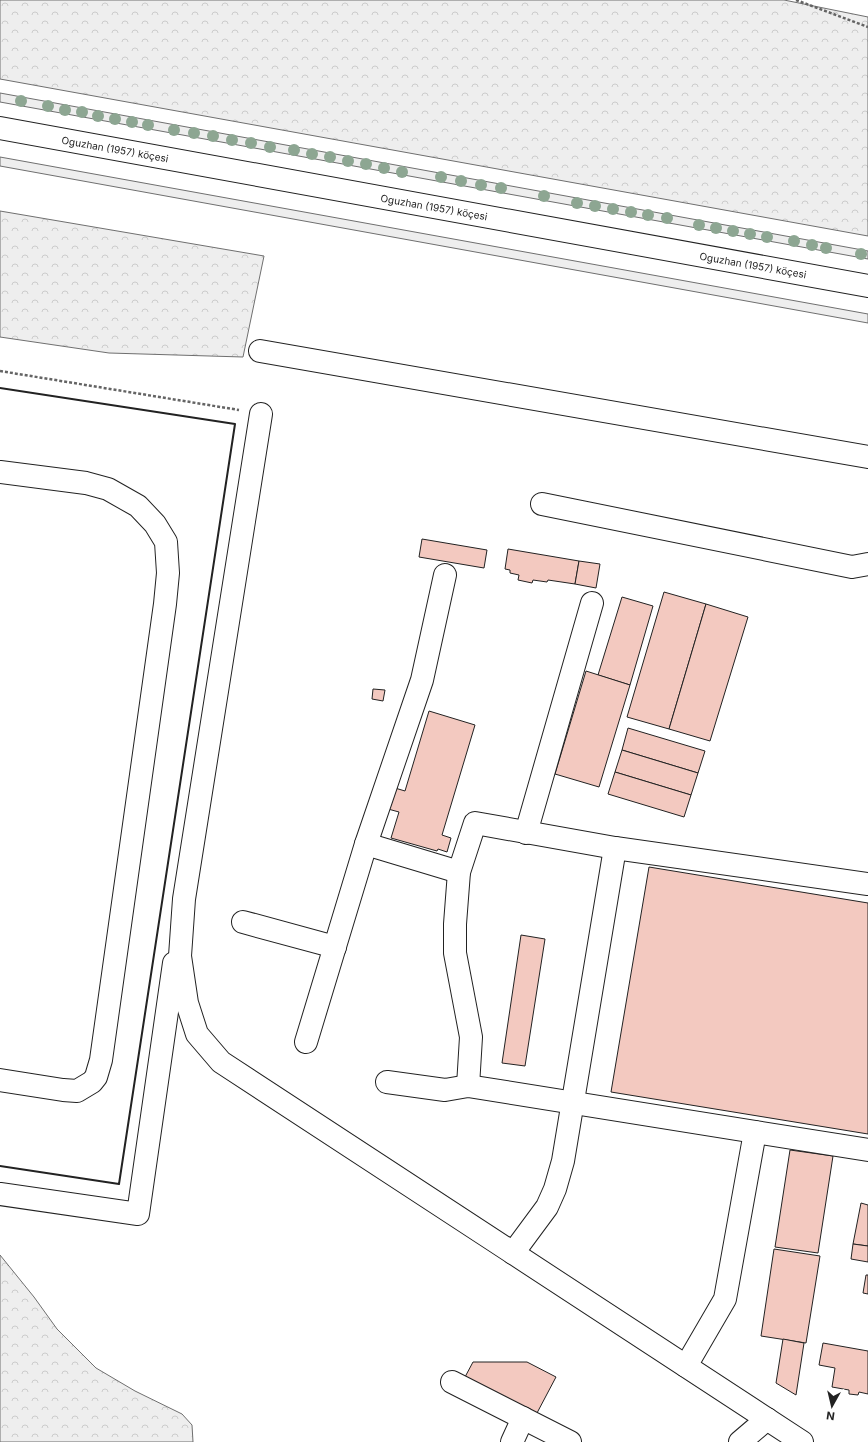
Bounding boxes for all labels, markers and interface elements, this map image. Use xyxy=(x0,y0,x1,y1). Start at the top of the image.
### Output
street label: Oguzhan (1957) köçesi xyxy=(61,134,169,164)
street label: Oguzhan (1957) köçesi xyxy=(380,192,488,222)
street label: Oguzhan (1957) köçesi xyxy=(699,250,807,280)
north arrow xyxy=(812,1386,852,1426)
text: N xyxy=(825,1408,836,1423)

